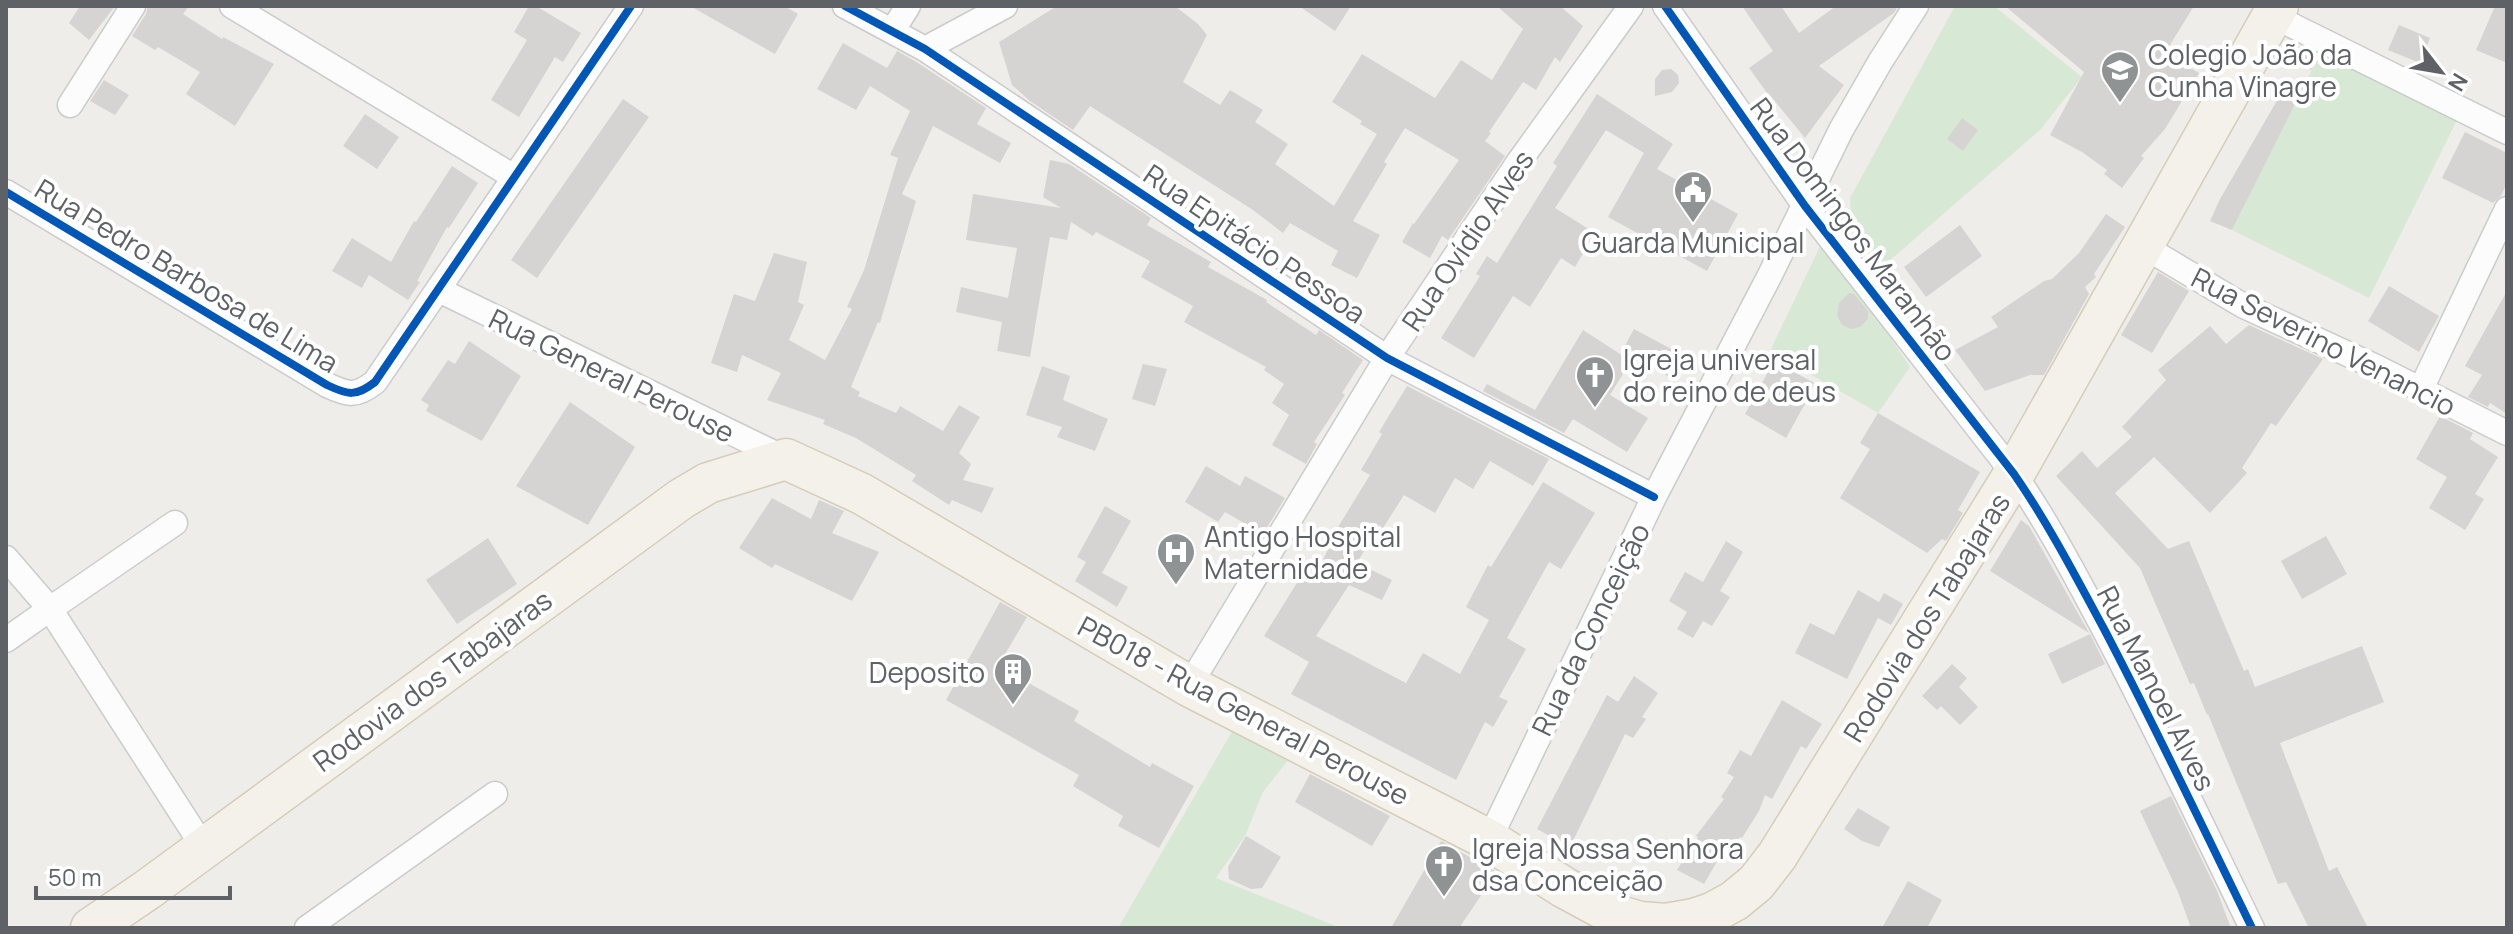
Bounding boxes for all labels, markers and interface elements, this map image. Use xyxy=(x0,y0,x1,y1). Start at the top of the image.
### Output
north arrow xyxy=(2401,32,2481,112)
place label: Colegio João da Cunha Vinagre xyxy=(2148,35,2352,105)
school or university icon: Colegio João da Cunha Vinagre xyxy=(2099,49,2141,104)
text: N xyxy=(2441,68,2475,97)
street label: Rua Domingos Maranhão xyxy=(1742,90,1966,368)
street label: Rua Ovídio Alves xyxy=(1392,142,1542,338)
street label: Rua Epitácio Pessoa xyxy=(1137,155,1373,331)
street label: Rua Pedro Barbosa de Lima xyxy=(28,169,346,381)
public building icon: Guarda Municipal xyxy=(1672,169,1714,224)
place label: Guarda Municipal xyxy=(1581,223,1805,261)
street label: Rua Severino Venancio xyxy=(2185,258,2463,424)
street label: Rua General Perouse xyxy=(483,299,741,451)
place label: Igreja universal do reino de deus xyxy=(1623,340,1836,410)
church icon: Igreja universal do reino de deus xyxy=(1574,354,1616,409)
street label: Rodovia dos Tabajaras xyxy=(1834,485,2018,749)
street label: Rua da Conceição xyxy=(1522,516,1658,742)
place label: Antigo Hospital Maternidade xyxy=(1204,517,1402,587)
hospital icon: Antigo Hospital Maternidade xyxy=(1155,531,1197,586)
street label: Rua Manoel Alves xyxy=(2089,579,2225,797)
street label: Rodovia dos Tabajaras xyxy=(305,580,559,780)
street label: PB018 - Rua General Perouse xyxy=(1072,606,1416,814)
building icon: Deposito xyxy=(992,651,1034,706)
place label: Deposito xyxy=(869,653,985,691)
place label: Igreja Nossa Senhora dsa Conceição xyxy=(1472,829,1744,899)
church icon: Igreja Nossa Senhora dsa Conceição xyxy=(1423,843,1465,898)
scale bar xyxy=(36,850,230,900)
text: 50 m xyxy=(48,860,102,893)

